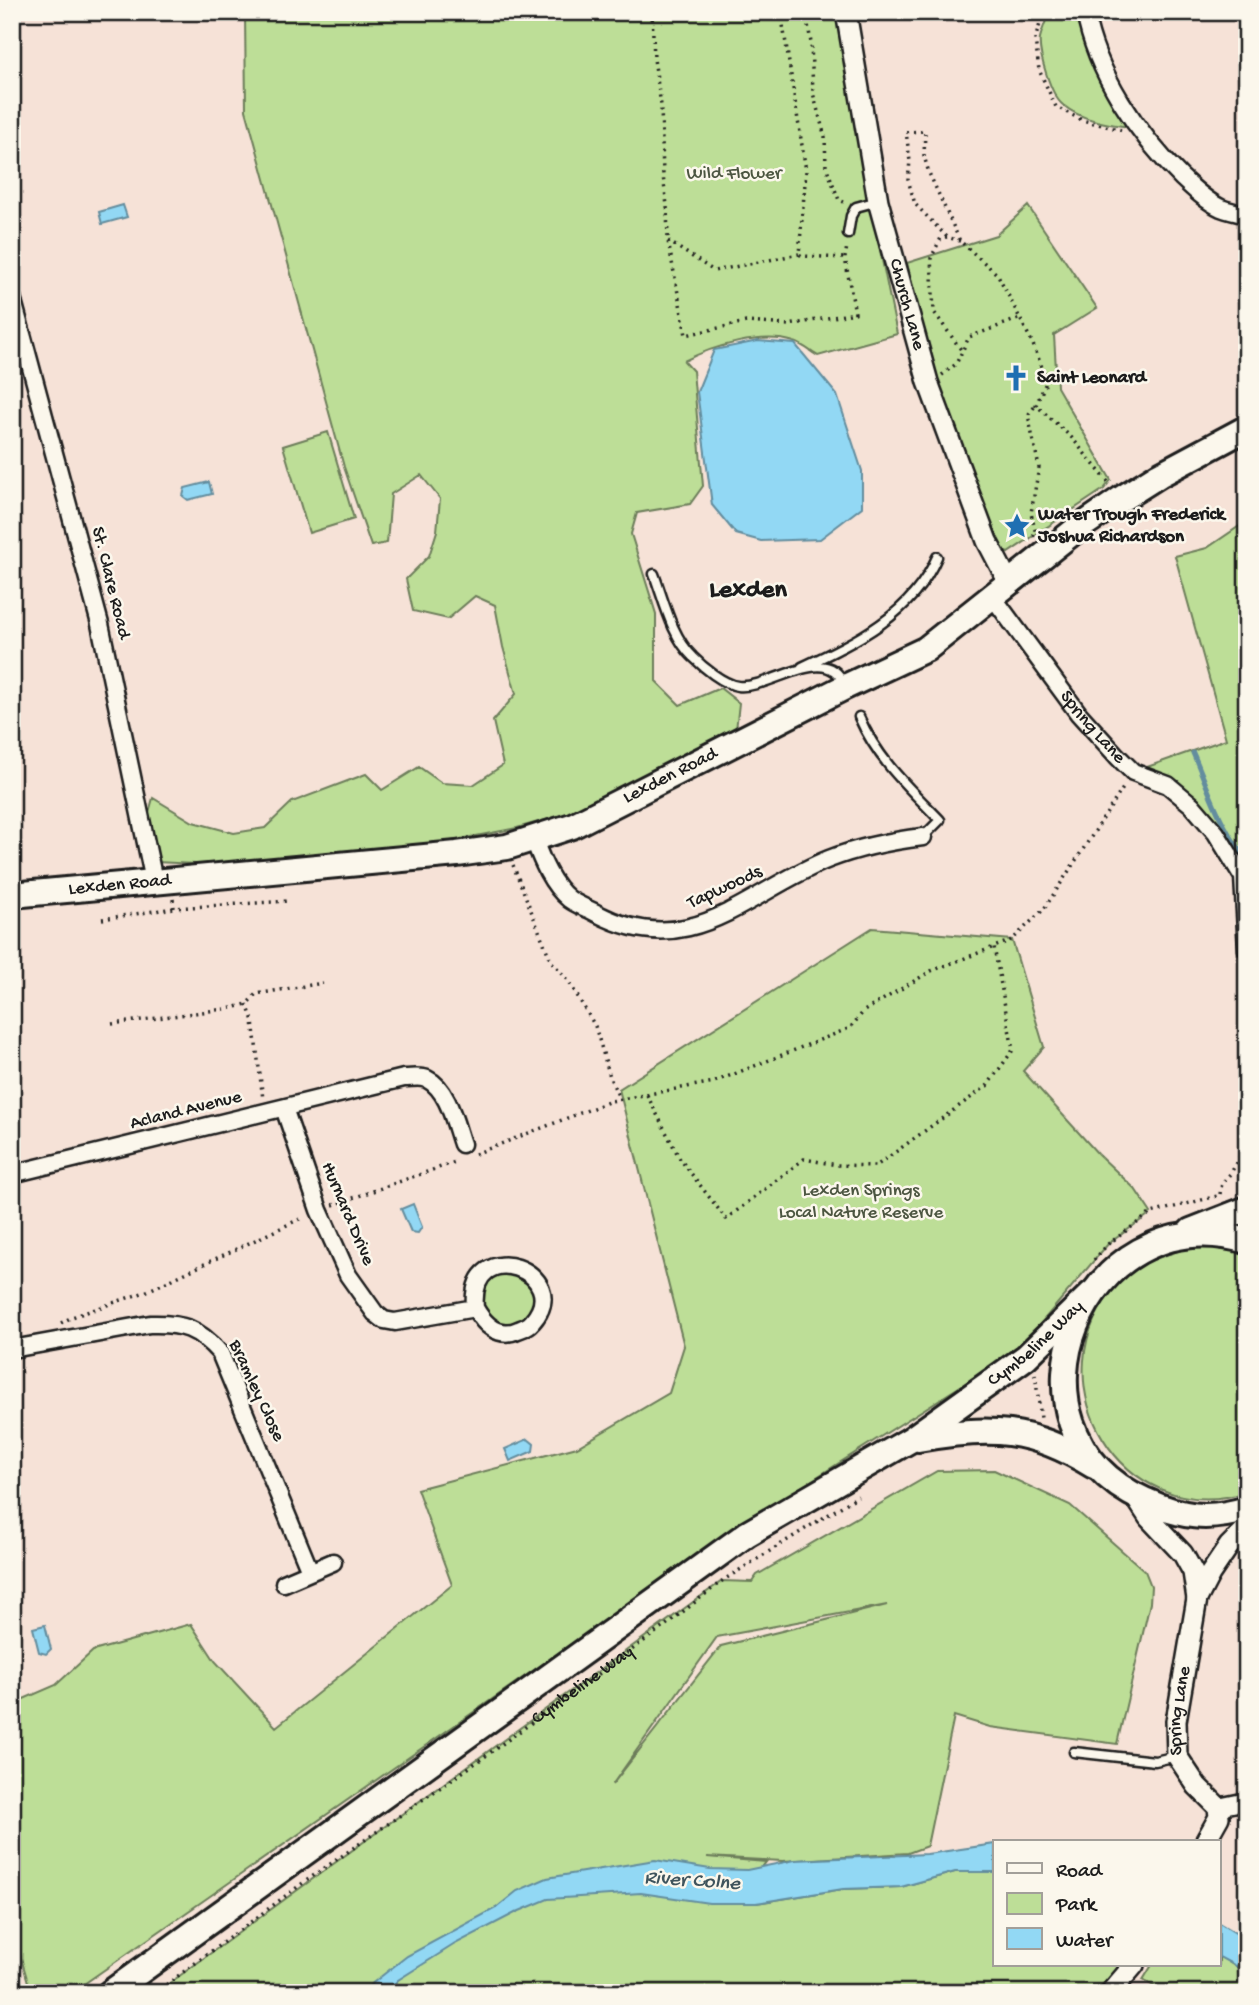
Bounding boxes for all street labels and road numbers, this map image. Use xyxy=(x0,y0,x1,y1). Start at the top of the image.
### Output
street label: Church Lane xyxy=(883,256,930,353)
street label: St. Clare Road xyxy=(85,525,135,643)
street label: Spring Lane xyxy=(1054,686,1130,769)
street label: Lexden Road xyxy=(619,742,723,810)
street label: Tapwoods xyxy=(683,860,767,916)
street label: Lexden Road xyxy=(67,869,174,901)
street label: Acland Avenue xyxy=(128,1086,244,1136)
street label: Hurnard Drive xyxy=(315,1159,379,1269)
street label: Cymbeline Way xyxy=(983,1295,1089,1392)
street label: Bramley Close xyxy=(222,1336,290,1446)
street label: Cymbeline Way xyxy=(527,1640,639,1730)
street label: Spring Lane xyxy=(1164,1664,1197,1756)

